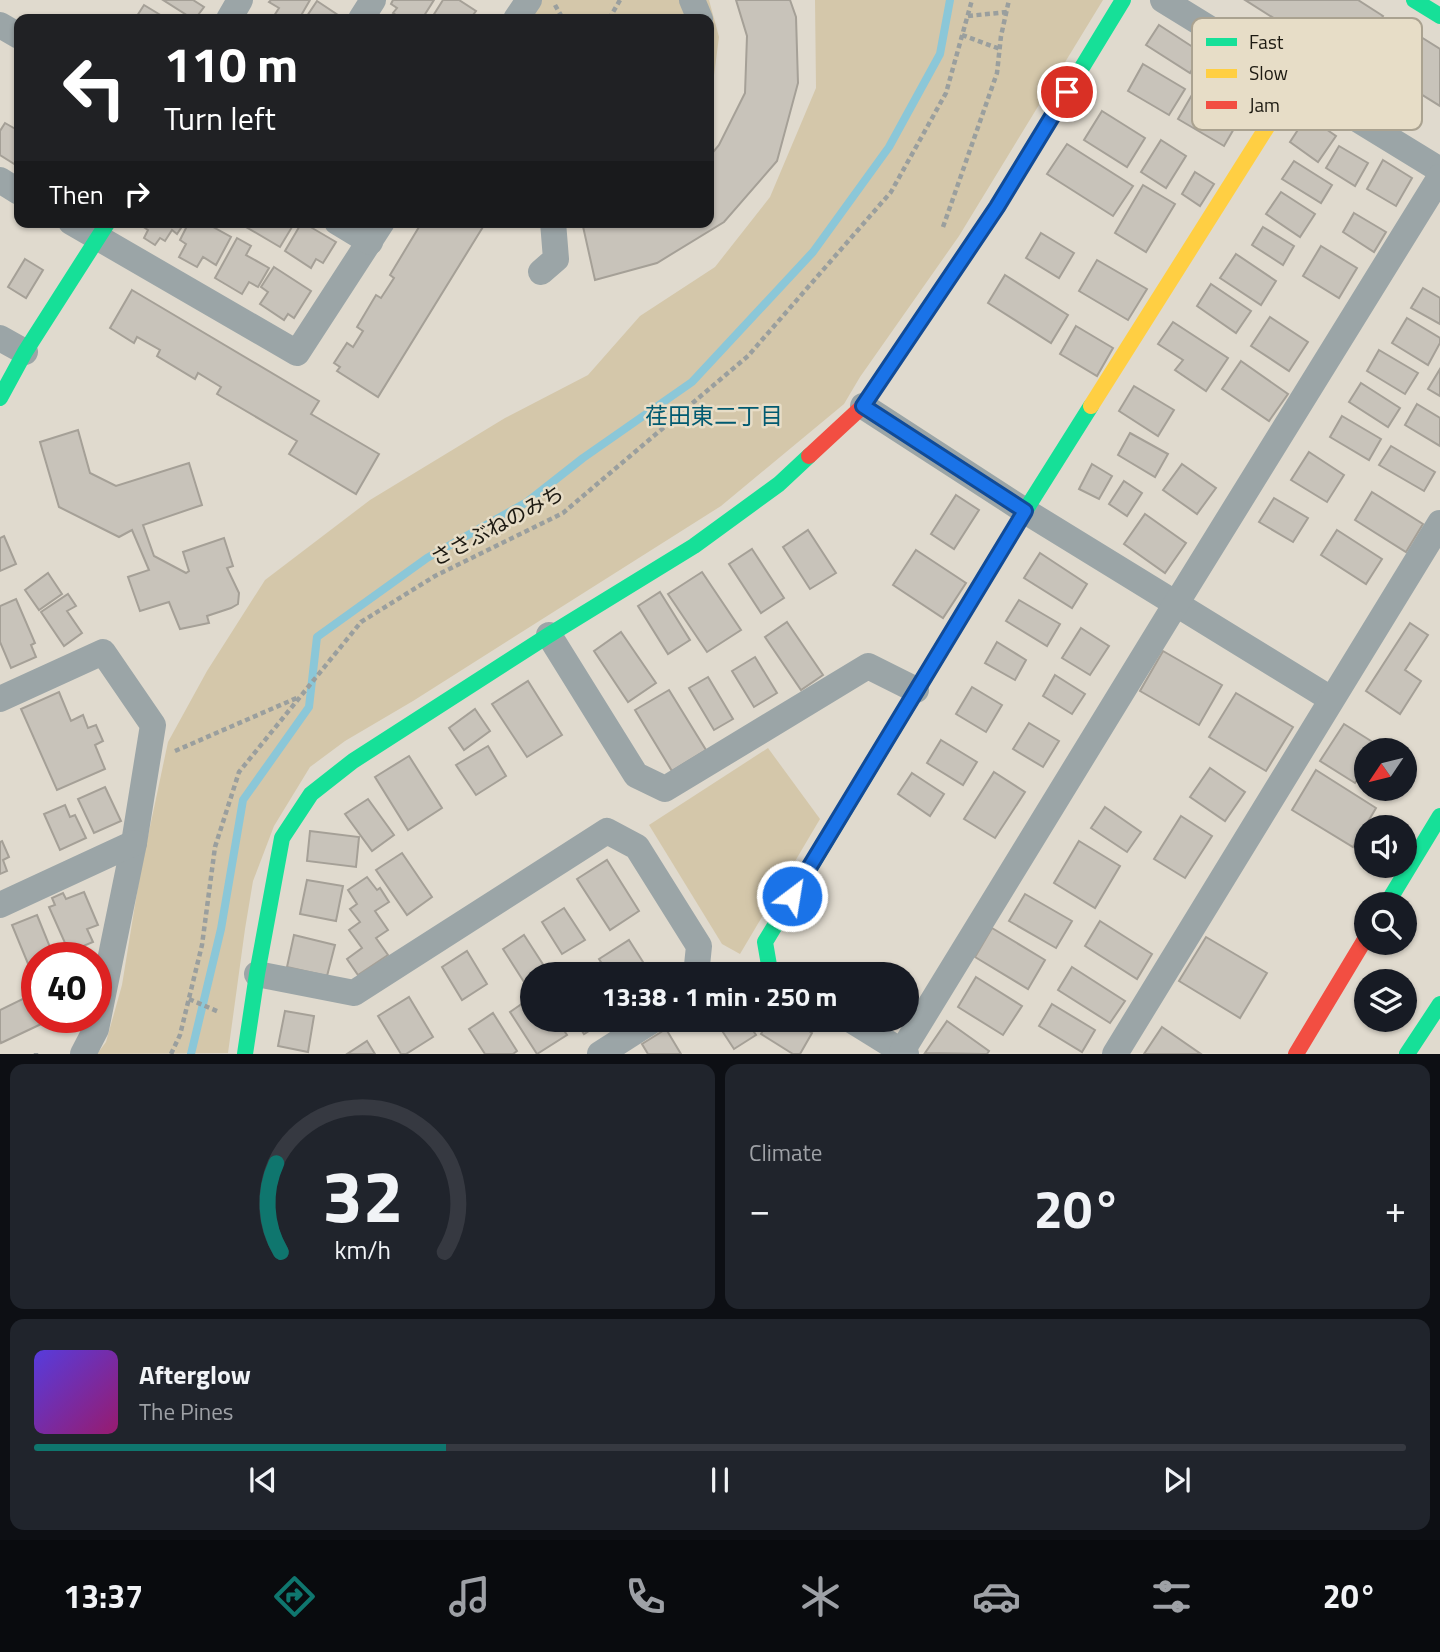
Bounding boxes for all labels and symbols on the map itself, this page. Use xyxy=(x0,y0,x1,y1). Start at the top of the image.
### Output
legend xyxy=(1192,18,1422,130)
text: Fast xyxy=(1249,27,1284,56)
text: Slow xyxy=(1249,58,1288,87)
pin xyxy=(1037,62,1097,122)
text: Jam xyxy=(1249,90,1280,119)
district label: 荏田東二丁目 xyxy=(645,398,783,433)
street label: ささぶねのみち xyxy=(425,476,569,574)
north arrow xyxy=(1354,738,1418,802)
position arrow xyxy=(755,859,829,933)
speed limit sign: 40 xyxy=(21,942,112,1033)

